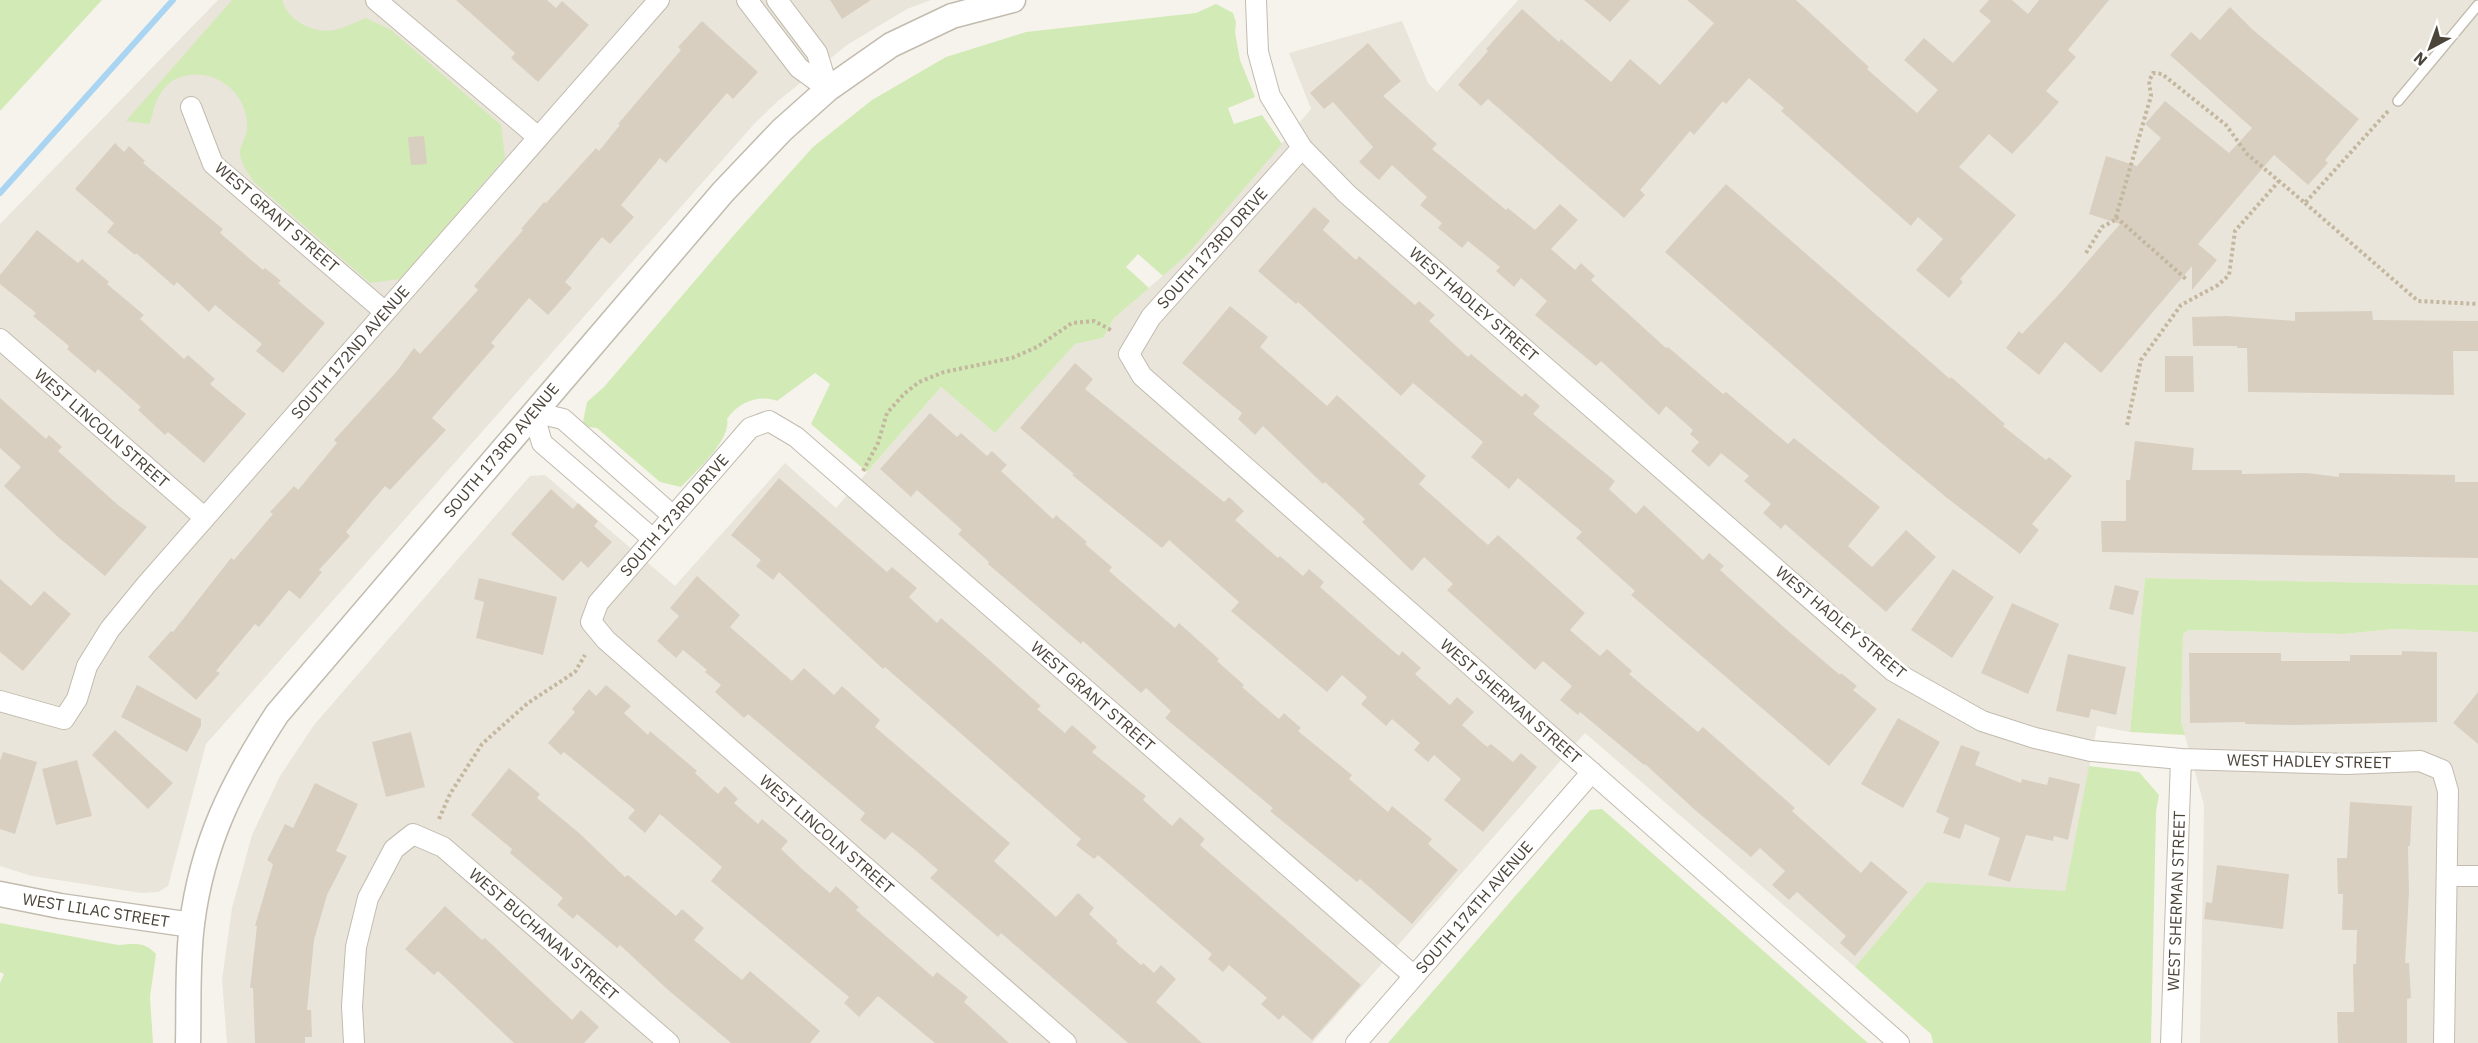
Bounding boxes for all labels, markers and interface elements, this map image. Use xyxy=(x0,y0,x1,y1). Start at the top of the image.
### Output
north arrow xyxy=(2400,18,2460,78)
text: N xyxy=(2409,48,2431,71)
street label: WEST GRANT STREET xyxy=(211,158,343,276)
street label: SOUTH 173RD DRIVE xyxy=(1152,183,1272,313)
street label: WEST HADLEY STREET xyxy=(1405,242,1543,366)
street label: SOUTH 172ND AVENUE xyxy=(287,281,413,423)
street label: WEST LINCOLN STREET xyxy=(31,364,173,492)
street label: SOUTH 173RD AVENUE xyxy=(439,379,563,521)
street label: SOUTH 173RD DRIVE xyxy=(615,450,733,580)
street label: WEST HADLEY STREET xyxy=(1772,561,1910,683)
street label: WEST SHERMAN STREET xyxy=(1436,634,1586,768)
street label: WEST GRANT STREET xyxy=(1027,637,1159,755)
street label: WEST HADLEY STREET xyxy=(2227,750,2391,772)
street label: WEST LINCOLN STREET xyxy=(756,770,898,898)
street label: WEST SHERMAN STREET xyxy=(2163,811,2189,991)
street label: SOUTH 174TH AVENUE xyxy=(1411,837,1537,977)
street label: WEST BUCHANAN STREET xyxy=(465,864,623,1004)
street label: WEST LILAC STREET xyxy=(21,889,171,931)

